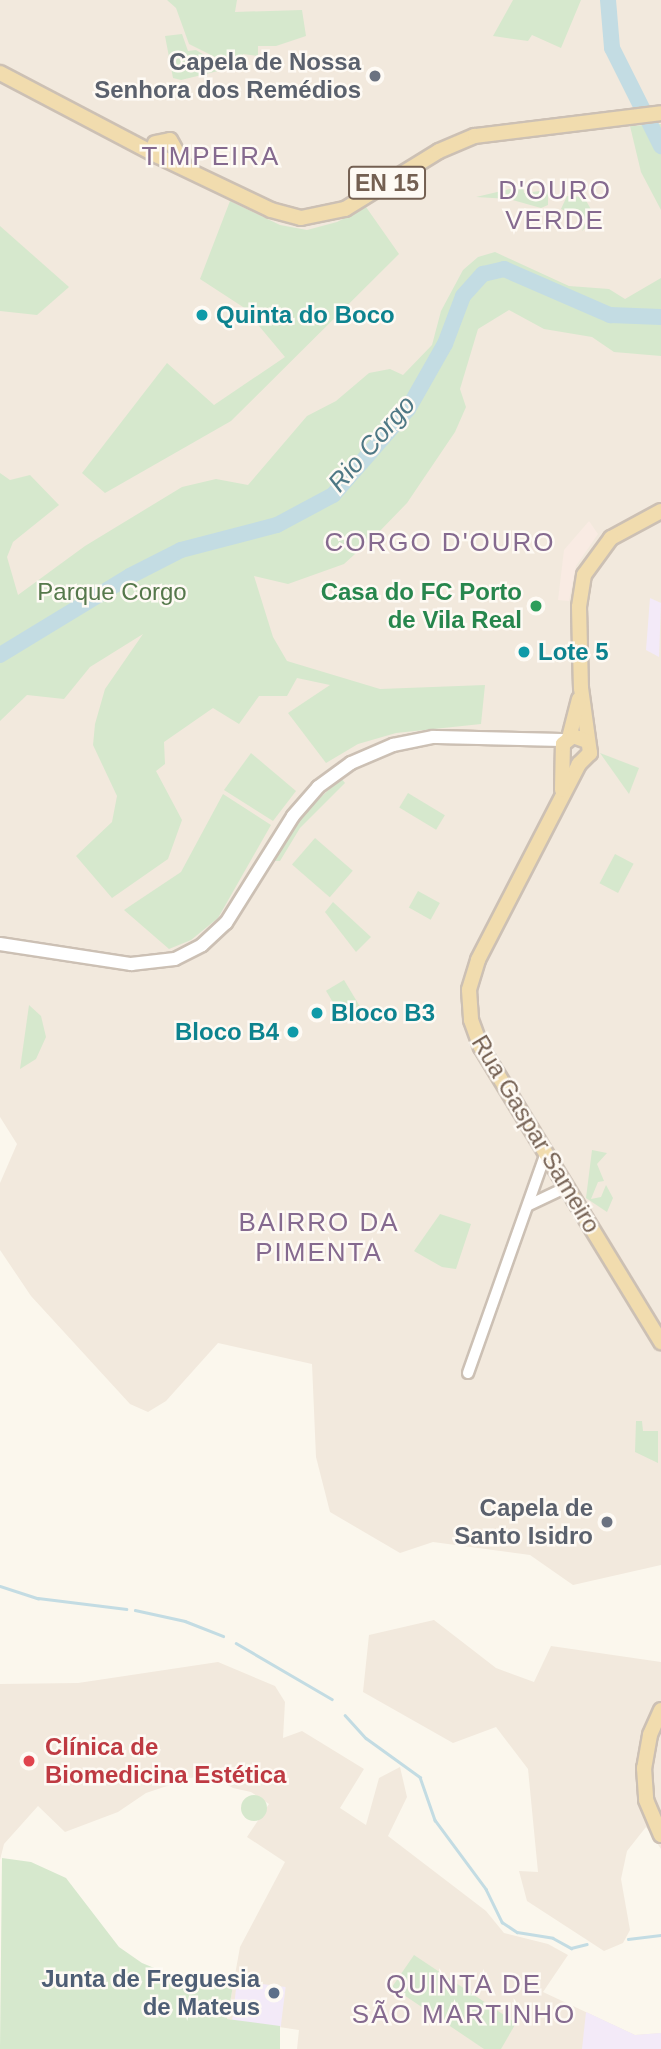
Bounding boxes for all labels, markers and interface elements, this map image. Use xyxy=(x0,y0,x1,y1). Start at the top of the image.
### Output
place label: Capela de Nossa Senhora dos Remédios xyxy=(94,48,361,104)
marker: Capela de Nossa Senhora dos Remédios xyxy=(367,68,383,84)
district label: TIMPEIRA xyxy=(143,141,279,173)
road number: EN 15 xyxy=(347,164,427,202)
district label: D'OURO VERDE xyxy=(499,175,611,236)
place label: Quinta do Boco xyxy=(216,301,395,329)
marker: Quinta do Boco xyxy=(194,307,210,323)
water label: Rio Corgo xyxy=(322,390,422,498)
district label: CORGO D'OURO xyxy=(326,527,554,559)
park label: Parque Corgo xyxy=(37,578,187,606)
place label: Casa do FC Porto de Vila Real xyxy=(321,578,522,634)
marker: Casa do FC Porto de Vila Real xyxy=(528,598,544,614)
place label: Lote 5 xyxy=(538,638,609,666)
marker: Lote 5 xyxy=(516,644,532,660)
place label: Bloco B3 xyxy=(331,999,435,1027)
marker: Bloco B3 xyxy=(309,1005,325,1021)
place label: Bloco B4 xyxy=(175,1018,279,1046)
marker: Bloco B4 xyxy=(285,1024,301,1040)
street label: Rua Gaspar Sameiro xyxy=(466,1030,606,1238)
district label: BAIRRO DA PIMENTA xyxy=(240,1207,398,1268)
place label: Capela de Santo Isidro xyxy=(454,1494,593,1550)
marker: Capela de Santo Isidro xyxy=(599,1514,615,1530)
place label: Clínica de Biomedicina Estética xyxy=(45,1733,286,1789)
marker: Clínica de Biomedicina Estética xyxy=(19,1751,39,1771)
place label: Junta de Freguesia de Mateus xyxy=(41,1965,260,2021)
district label: QUINTA DE SÃO MARTINHO xyxy=(353,1969,575,2030)
marker: Junta de Freguesia de Mateus xyxy=(266,1985,282,2001)

